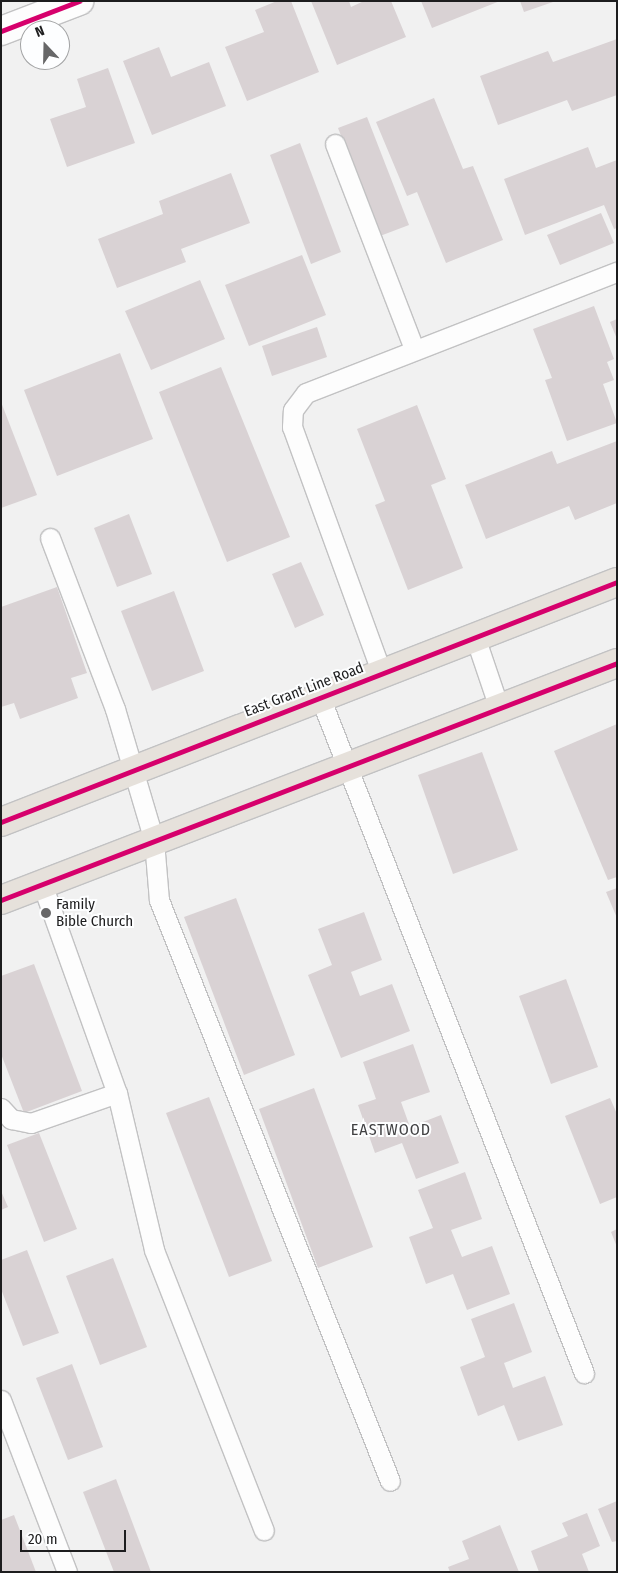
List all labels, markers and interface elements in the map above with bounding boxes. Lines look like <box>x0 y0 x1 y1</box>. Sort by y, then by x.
north arrow <box>20 20 70 70</box>
text: N <box>33 22 47 41</box>
street label: East Grant Line Road <box>242 659 366 721</box>
place label: Family Bible Church <box>56 895 133 930</box>
marker: Family Bible Church <box>40 907 52 919</box>
district label: EASTWOOD <box>350 1120 432 1140</box>
scale bar <box>22 1520 129 1552</box>
text: 20 m <box>28 1530 58 1548</box>

